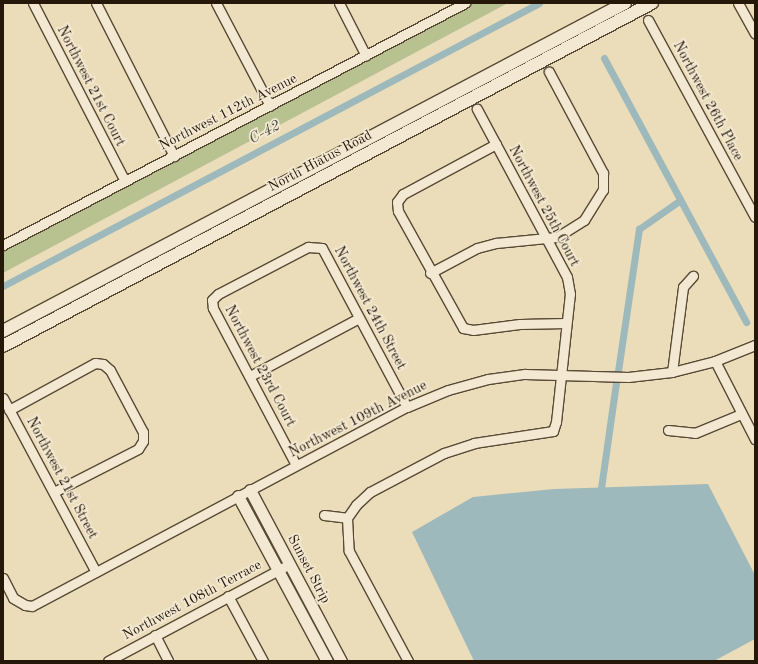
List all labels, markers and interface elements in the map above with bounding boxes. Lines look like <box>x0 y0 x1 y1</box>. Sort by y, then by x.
street label: Northwest 21st Court <box>53 23 129 149</box>
street label: Northwest 26th Place <box>669 38 747 164</box>
street label: Northwest 112th Avenue <box>156 70 300 154</box>
water label: C-42 <box>246 117 284 149</box>
street label: North Hiatus Road <box>265 127 375 195</box>
street label: Northwest 25th Court <box>505 143 583 269</box>
street label: Northwest 24th Street <box>330 243 410 373</box>
street label: Northwest 23rd Court <box>221 302 299 430</box>
street label: Northwest 109th Avenue <box>286 377 430 461</box>
street label: Northwest 21st Street <box>23 414 101 542</box>
street label: Sunset Strip <box>284 532 334 606</box>
street label: Northwest 108th Terrace <box>120 556 264 644</box>

